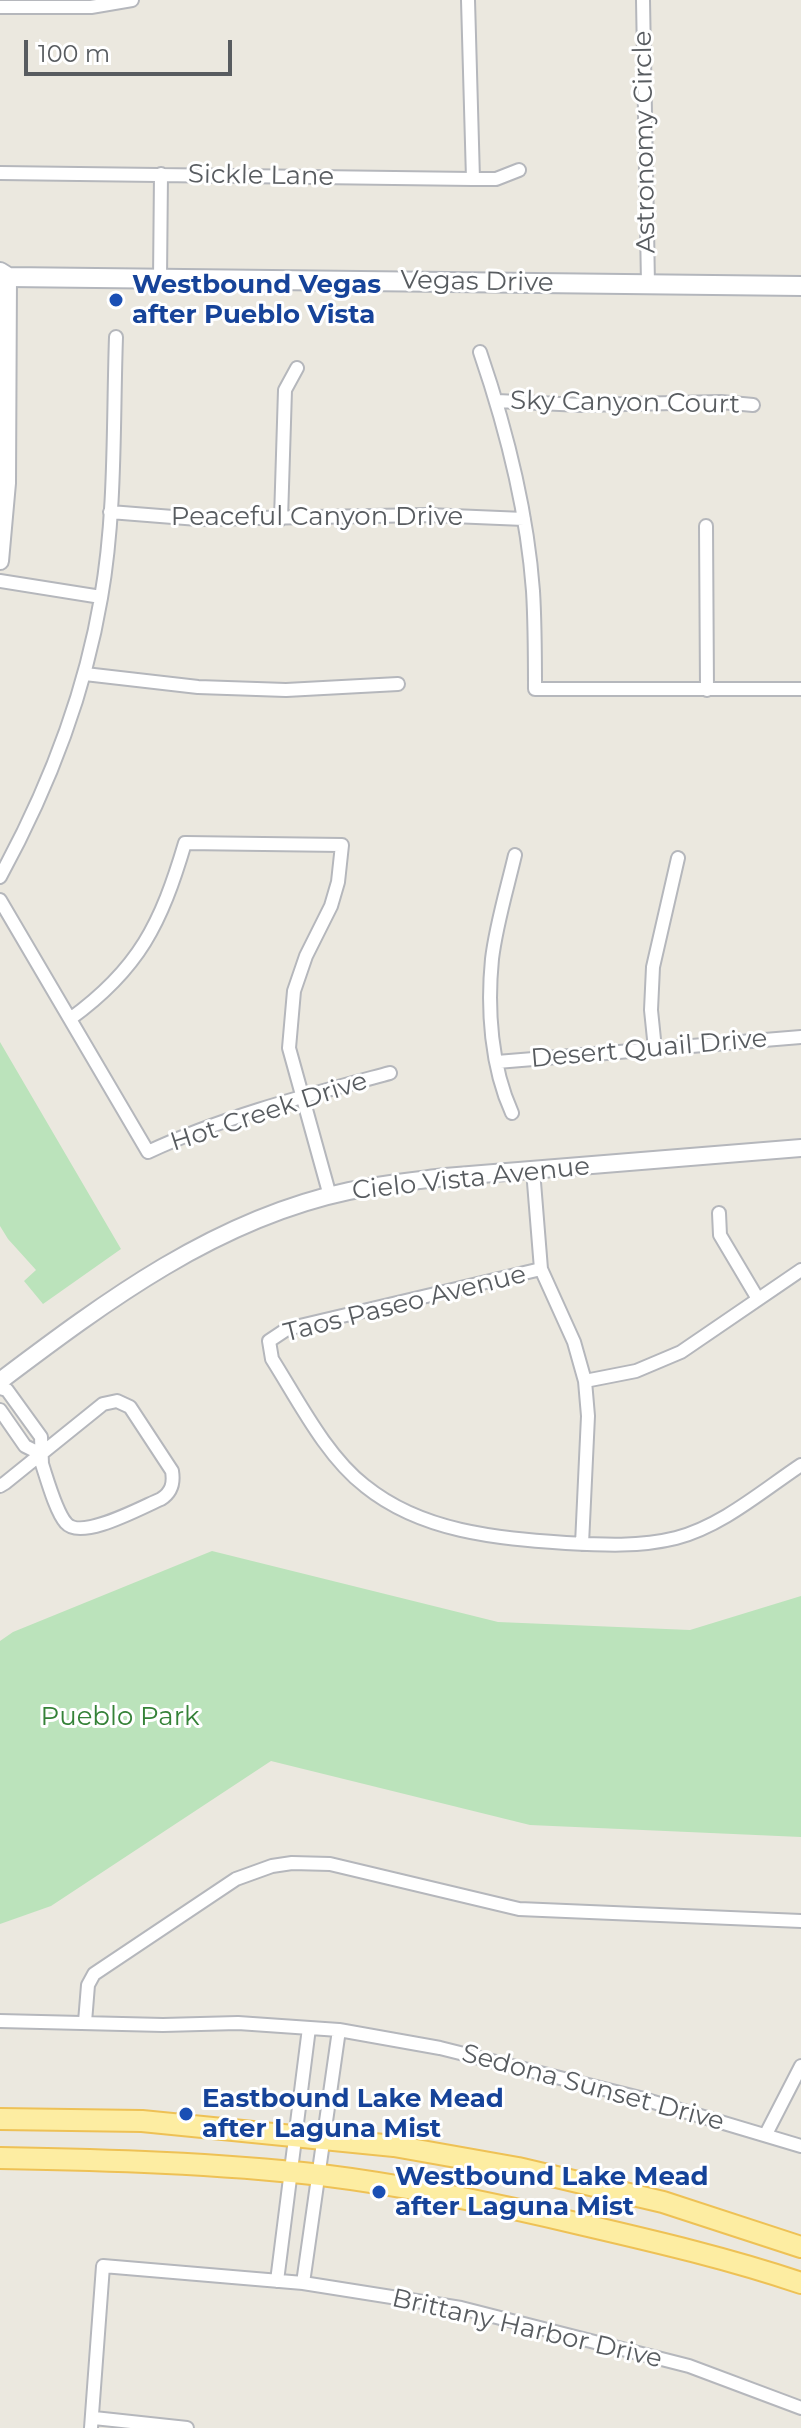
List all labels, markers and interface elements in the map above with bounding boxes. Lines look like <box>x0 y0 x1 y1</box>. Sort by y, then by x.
scale bar <box>28 24 236 74</box>
street label: Astronomy Circle <box>627 30 663 254</box>
text: 100 m <box>38 39 110 68</box>
street label: Sickle Lane <box>188 159 334 193</box>
street label: Vegas Drive <box>400 265 554 299</box>
place label: Westbound Vegas after Pueblo Vista <box>132 269 381 330</box>
marker: Westbound Vegas after Pueblo Vista <box>107 291 125 309</box>
street label: Sky Canyon Court <box>510 385 740 421</box>
street label: Peaceful Canyon Drive <box>171 501 463 533</box>
street label: Desert Quail Drive <box>529 1023 769 1075</box>
street label: Hot Creek Drive <box>167 1065 371 1159</box>
street label: Cielo Vista Avenue <box>351 1151 591 1207</box>
street label: Taos Paseo Avenue <box>281 1259 529 1349</box>
park label: Pueblo Park <box>41 1701 199 1733</box>
street label: Sedona Sunset Drive <box>458 2038 728 2138</box>
place label: Eastbound Lake Mead after Laguna Mist <box>202 2083 504 2144</box>
marker: Eastbound Lake Mead after Laguna Mist <box>177 2105 195 2123</box>
place label: Westbound Lake Mead after Laguna Mist <box>395 2161 709 2222</box>
marker: Westbound Lake Mead after Laguna Mist <box>370 2183 388 2201</box>
street label: Brittany Harbor Drive <box>389 2283 665 2375</box>

